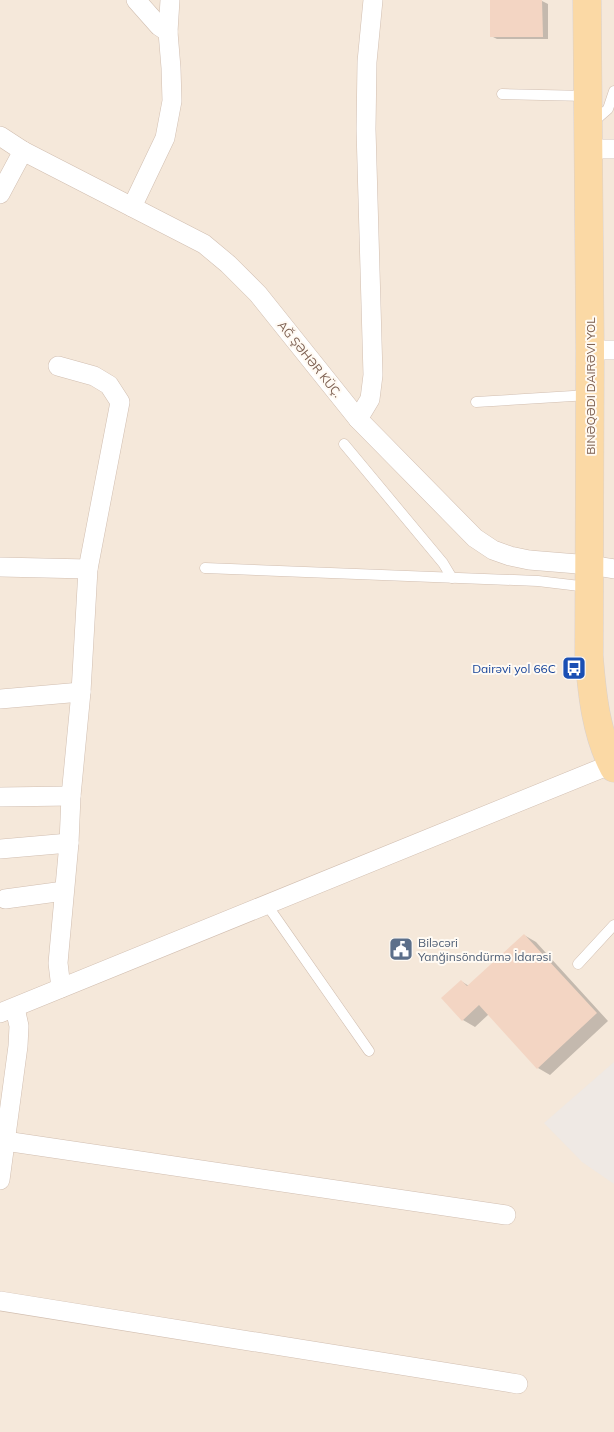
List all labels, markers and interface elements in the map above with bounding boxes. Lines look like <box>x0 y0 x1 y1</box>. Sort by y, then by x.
street label: BINƏQƏDI DAIRƏVI YOL <box>583 317 598 455</box>
street label: AĞ ŞƏHƏR KÜÇ. <box>275 318 345 400</box>
bus stop icon: Dairəvi yol 66C <box>561 655 587 681</box>
place label: Dairəvi yol 66C <box>472 661 556 676</box>
place label: Biləcəri Yanğinsöndürmə İdarəsi <box>417 935 552 964</box>
public building icon: Biləcəri Yanğinsöndürmə İdarəsi <box>388 936 414 962</box>

